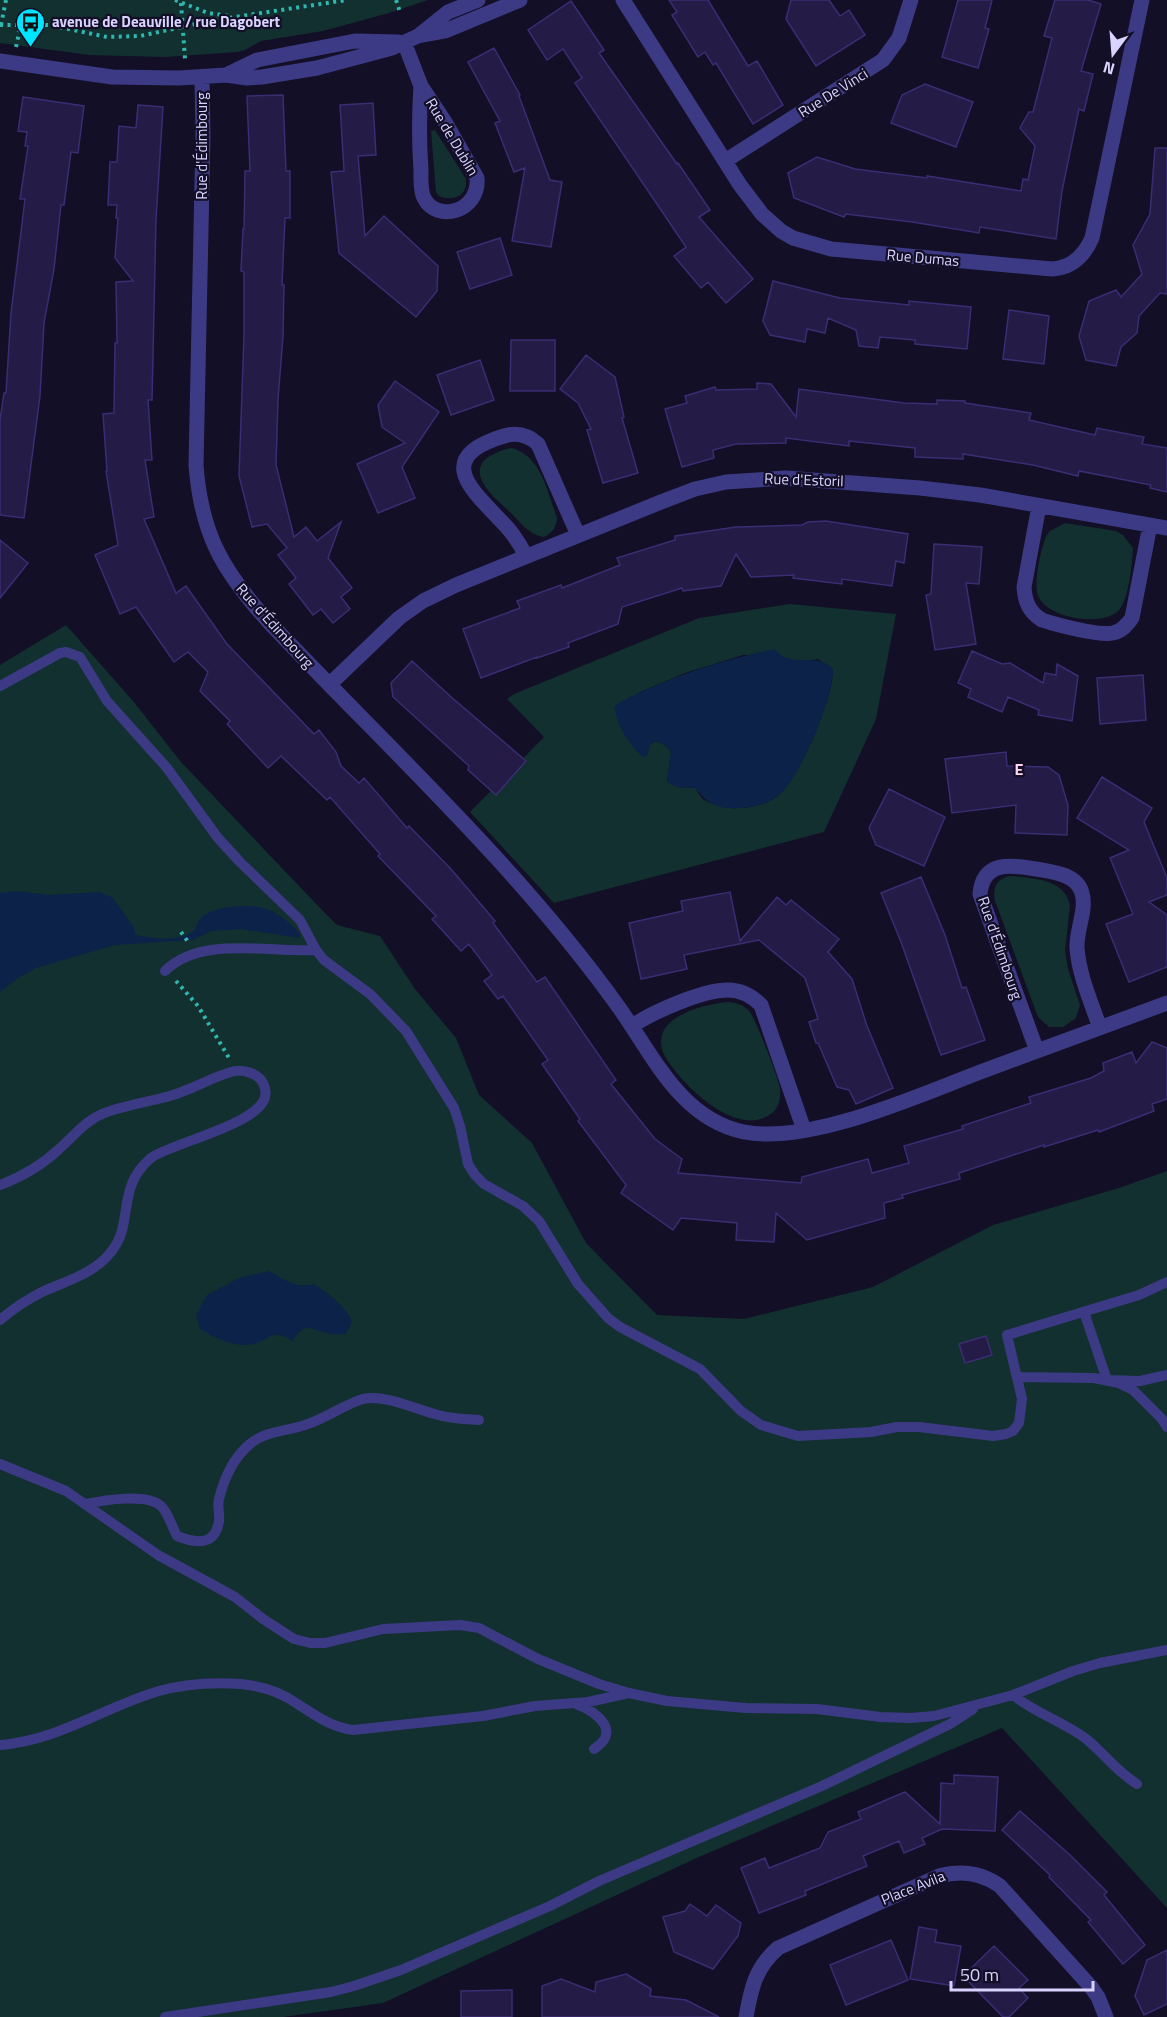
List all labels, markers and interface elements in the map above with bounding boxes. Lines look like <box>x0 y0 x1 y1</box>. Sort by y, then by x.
bus stop icon: avenue de Deauville / rue Dagobert <box>15 6 47 48</box>
place label: avenue de Deauville / rue Dagobert <box>52 10 281 33</box>
north arrow <box>1083 24 1143 84</box>
text: N <box>1100 55 1118 81</box>
street label: Rue De Vinci <box>793 62 872 123</box>
street label: Rue d'Édimbourg <box>190 92 213 200</box>
street label: Rue de Dublin <box>420 93 485 180</box>
street label: Rue Dumas <box>886 243 960 272</box>
street label: Rue d'Estoril <box>764 467 844 492</box>
street label: Rue d'Édimbourg <box>231 578 320 674</box>
district label: E <box>1015 757 1024 781</box>
street label: Rue d'Édimbourg <box>972 893 1029 1003</box>
street label: Place Avila <box>877 1864 949 1911</box>
scale bar <box>951 1954 1094 1992</box>
text: 50 m <box>960 1961 999 1988</box>

